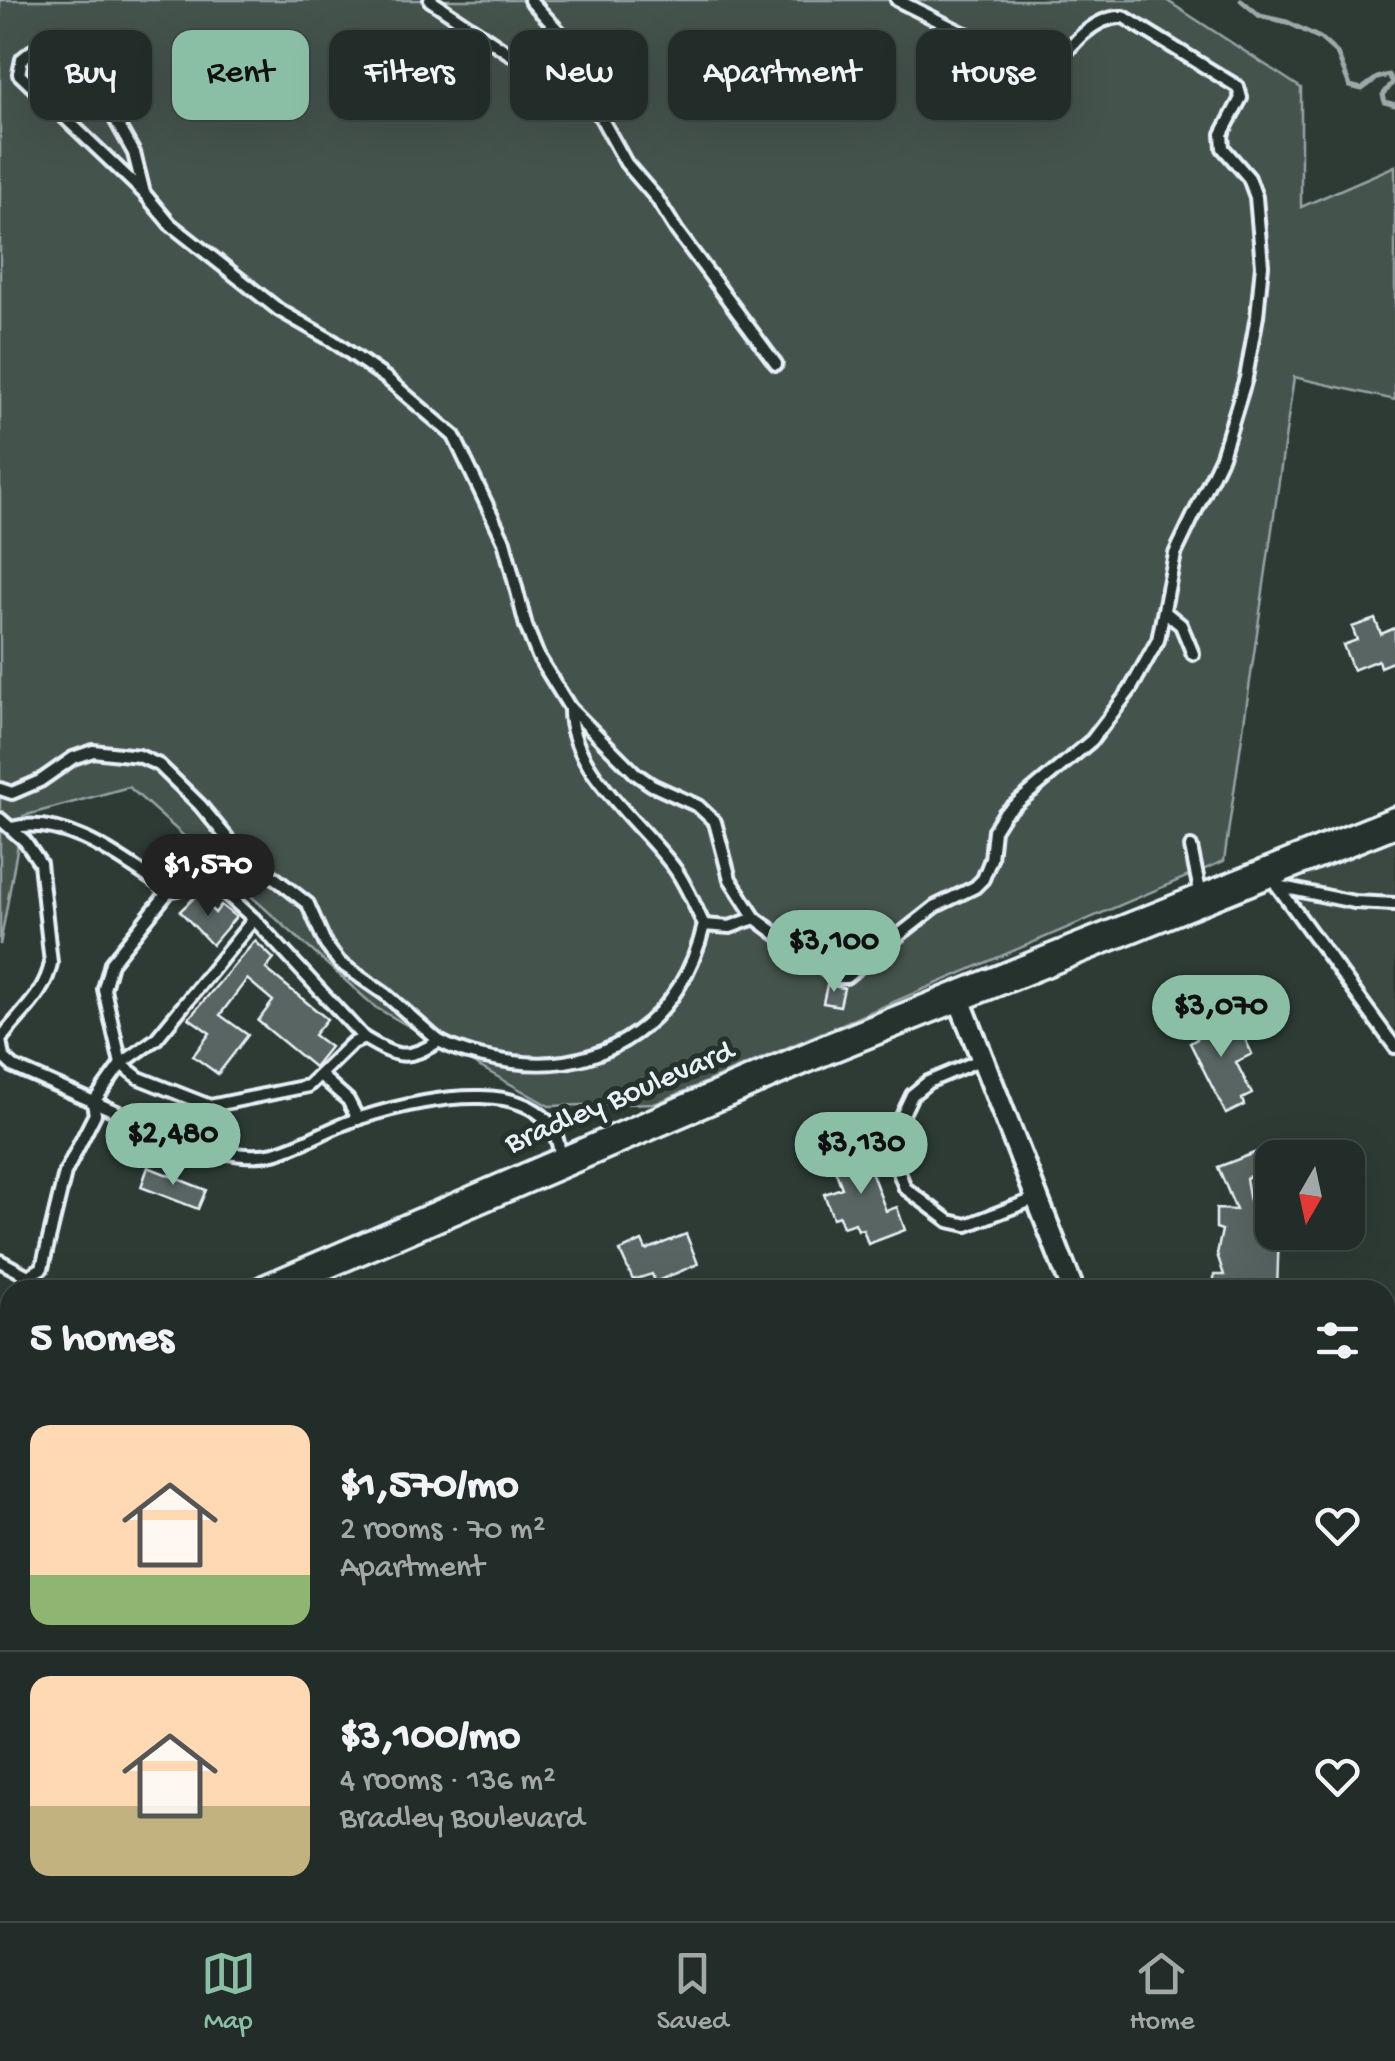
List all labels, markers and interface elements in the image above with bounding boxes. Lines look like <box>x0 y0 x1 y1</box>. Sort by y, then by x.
chip: Buy <box>30 30 152 120</box>
chip: Rent <box>172 30 309 120</box>
chip: Filters <box>329 30 490 120</box>
chip: New <box>510 30 648 120</box>
chip: Apartment <box>668 30 896 120</box>
chip: House <box>916 30 1071 120</box>
pin: $1,570 <box>127 834 289 919</box>
text: $1,570 <box>164 847 252 885</box>
pin: $3,100 <box>753 910 915 995</box>
text: $3,100 <box>789 923 879 961</box>
pin: $3,070 <box>1140 975 1302 1060</box>
text: $3,070 <box>1174 988 1268 1026</box>
street label: Bradley Boulevard <box>499 1033 742 1165</box>
pin: $2,480 <box>92 1103 254 1188</box>
pin: $3,130 <box>780 1112 942 1197</box>
text: $2,480 <box>128 1116 218 1154</box>
text: $3,130 <box>817 1125 905 1163</box>
north arrow <box>1255 1140 1365 1250</box>
map controls <box>1255 1140 1365 1250</box>
icon: filters <box>1310 1313 1365 1368</box>
text: 5 homes <box>30 1316 173 1365</box>
text: $1,570/mo <box>340 1463 519 1512</box>
icon: home <box>110 1465 230 1585</box>
icon: heart <box>1310 1498 1365 1553</box>
text: 2 rooms · 70 m² <box>340 1512 545 1550</box>
text: Apartment <box>340 1550 484 1588</box>
text: $3,100/mo <box>340 1714 520 1763</box>
icon: home <box>110 1716 230 1836</box>
icon: heart <box>1310 1749 1365 1804</box>
text: 4 rooms · 136 m² <box>340 1763 556 1801</box>
text: Bradley Boulevard <box>340 1801 585 1839</box>
tab: Map <box>201 1946 256 2039</box>
tab: Saved <box>657 1946 728 2039</box>
tab: Home <box>1130 1946 1194 2039</box>

